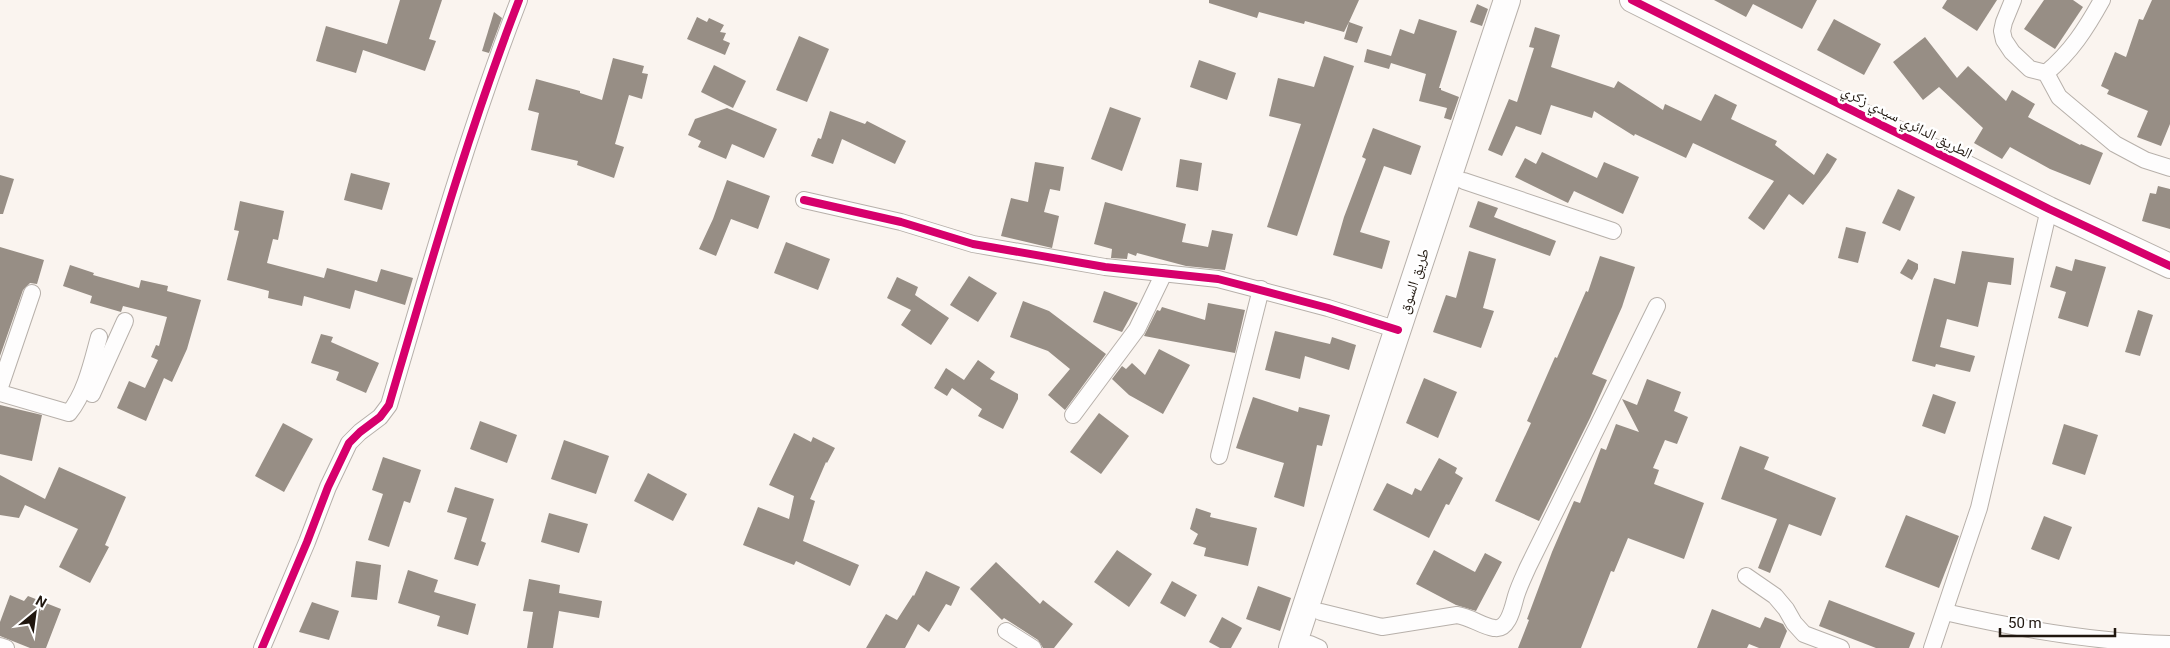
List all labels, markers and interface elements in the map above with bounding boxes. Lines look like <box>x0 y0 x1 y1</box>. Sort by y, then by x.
street label: الطريق الدائري سيدي زكري <box>1837 81 1975 165</box>
street label: طريق السوق <box>1395 246 1434 316</box>
north arrow <box>10 588 60 638</box>
text: N <box>33 592 50 611</box>
scale bar <box>2000 606 2115 638</box>
text: 50 m <box>2008 614 2042 632</box>

